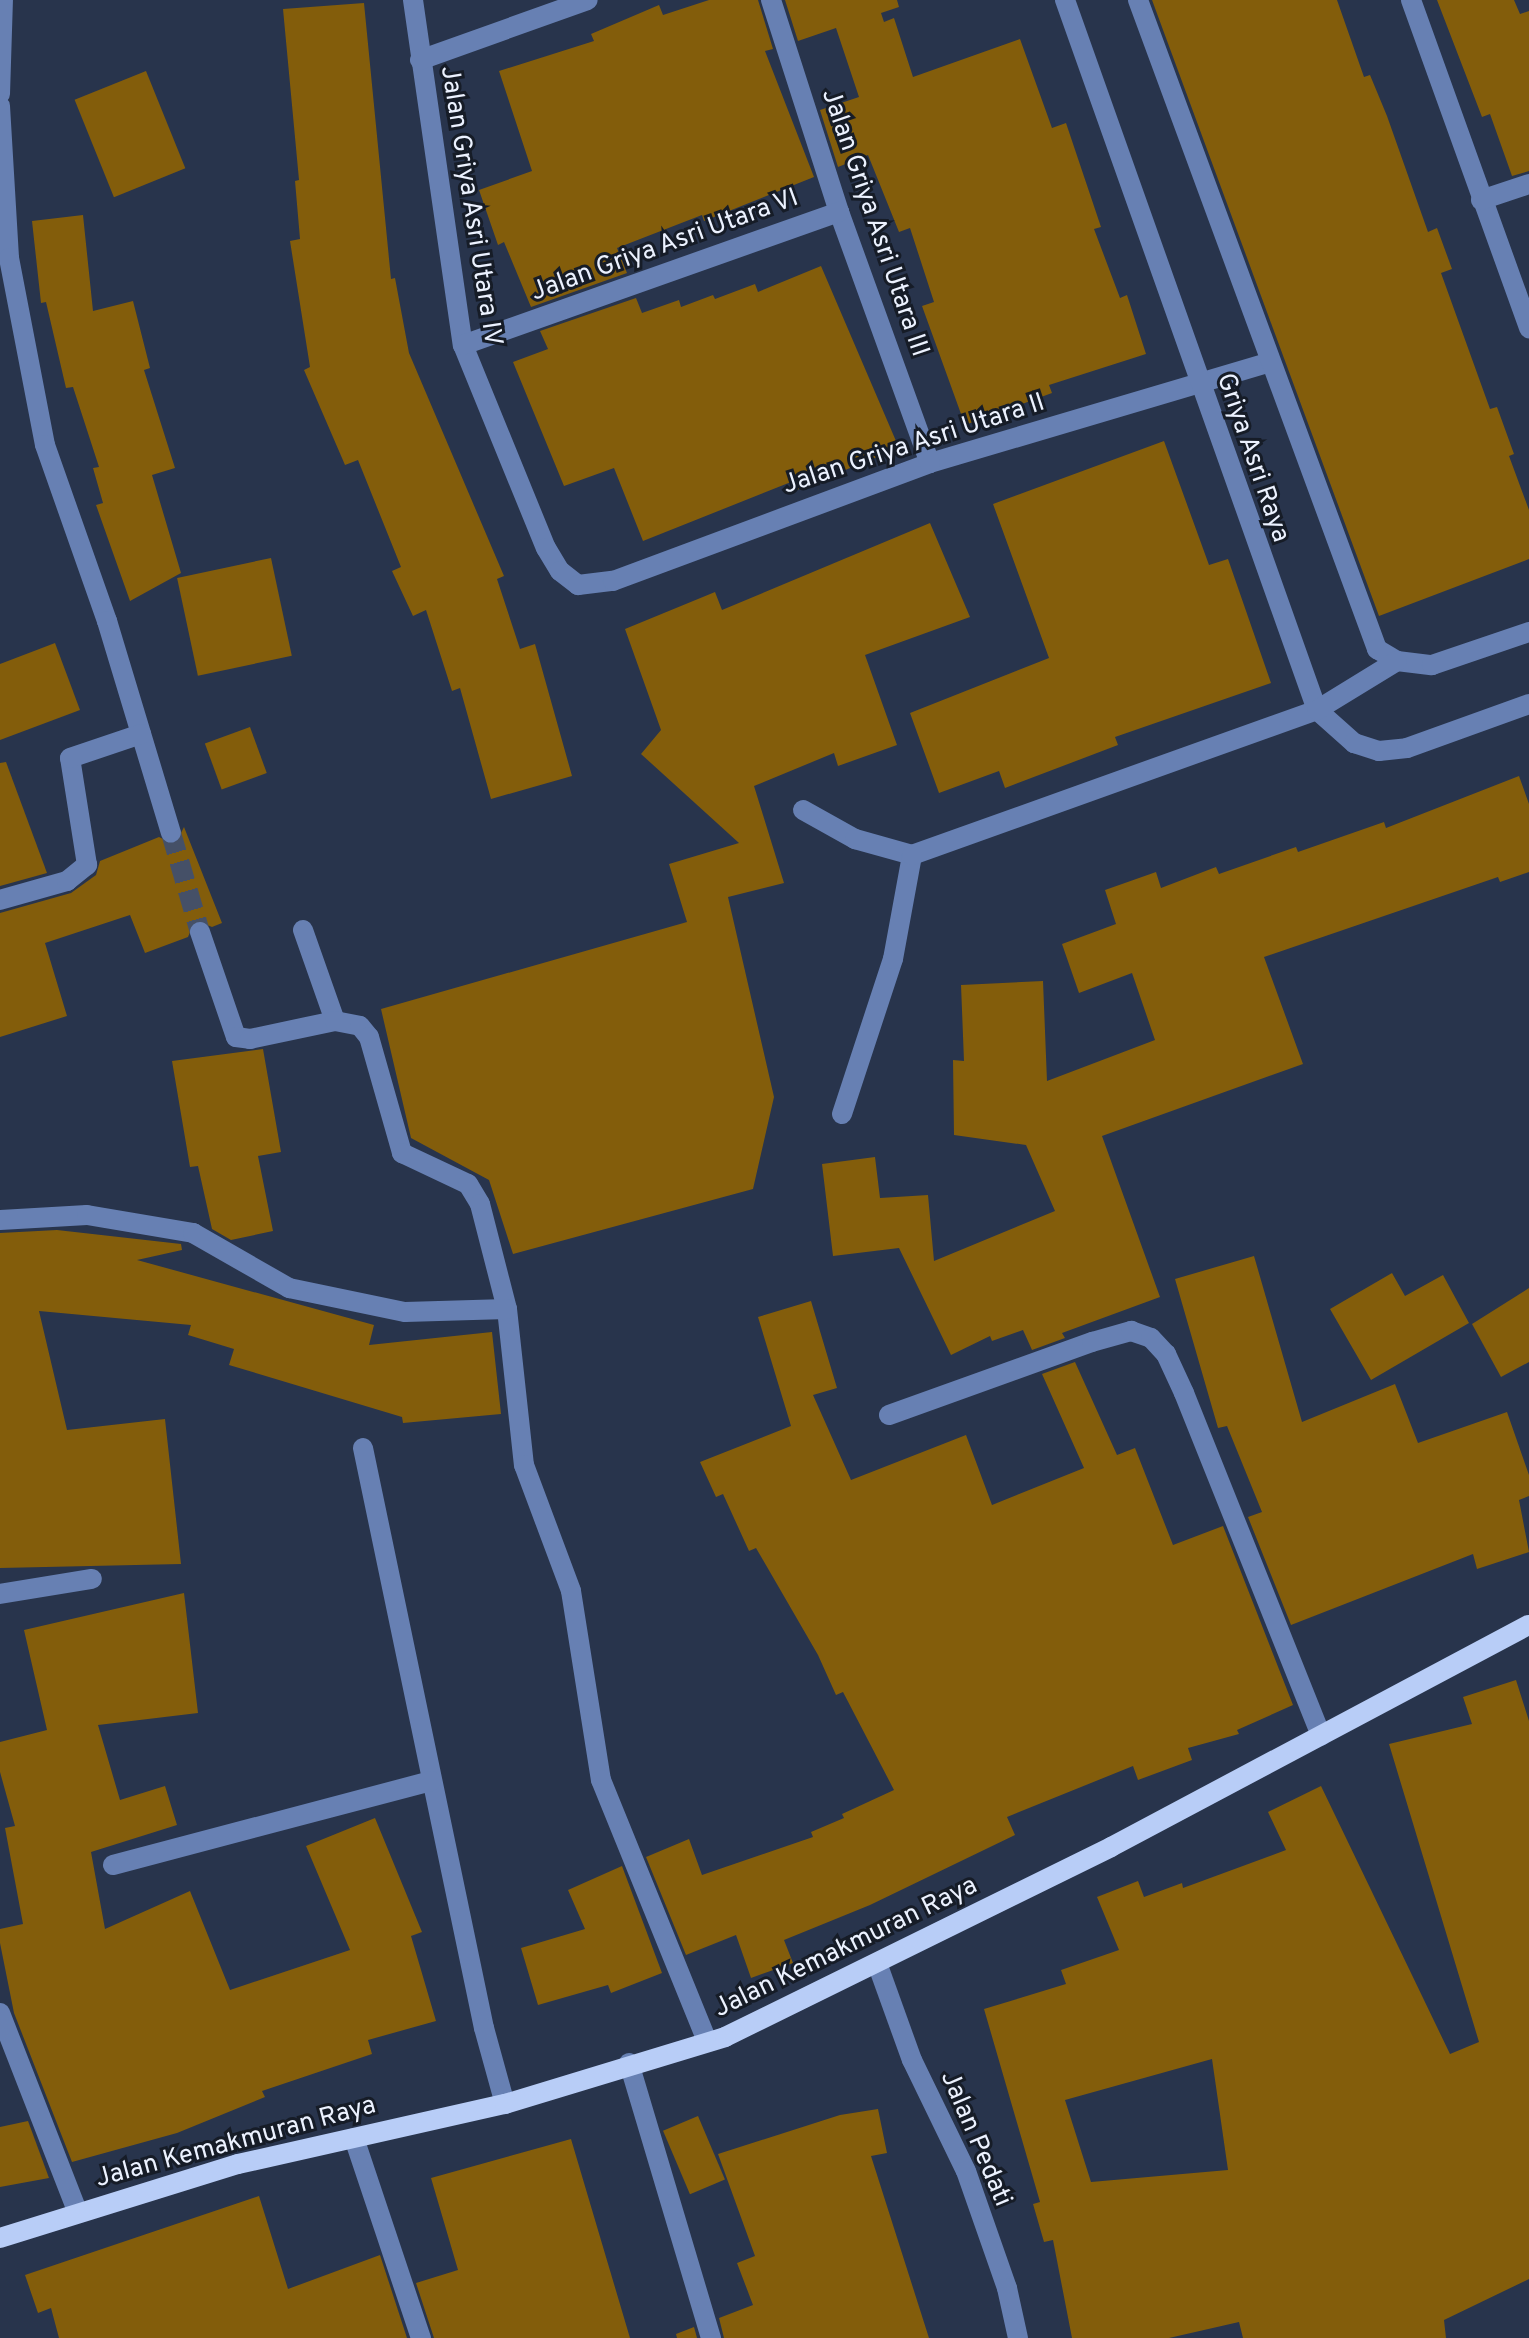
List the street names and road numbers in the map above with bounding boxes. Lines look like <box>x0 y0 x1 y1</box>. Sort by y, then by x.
street label: Jalan Griya Asri Utara IV <box>432 63 508 349</box>
street label: Jalan Griya Asri Utara III <box>813 85 935 361</box>
street label: Jalan Griya Asri Utara VI <box>526 183 804 309</box>
street label: Griya Asri Raya <box>1208 369 1296 547</box>
street label: Jalan Griya Asri Utara II <box>778 388 1050 502</box>
street label: Jalan Kemakmuran Raya <box>709 1871 983 2025</box>
street label: Jalan Pedati <box>932 2067 1018 2211</box>
street label: Jalan Kemakmuran Raya <box>92 2091 380 2195</box>

